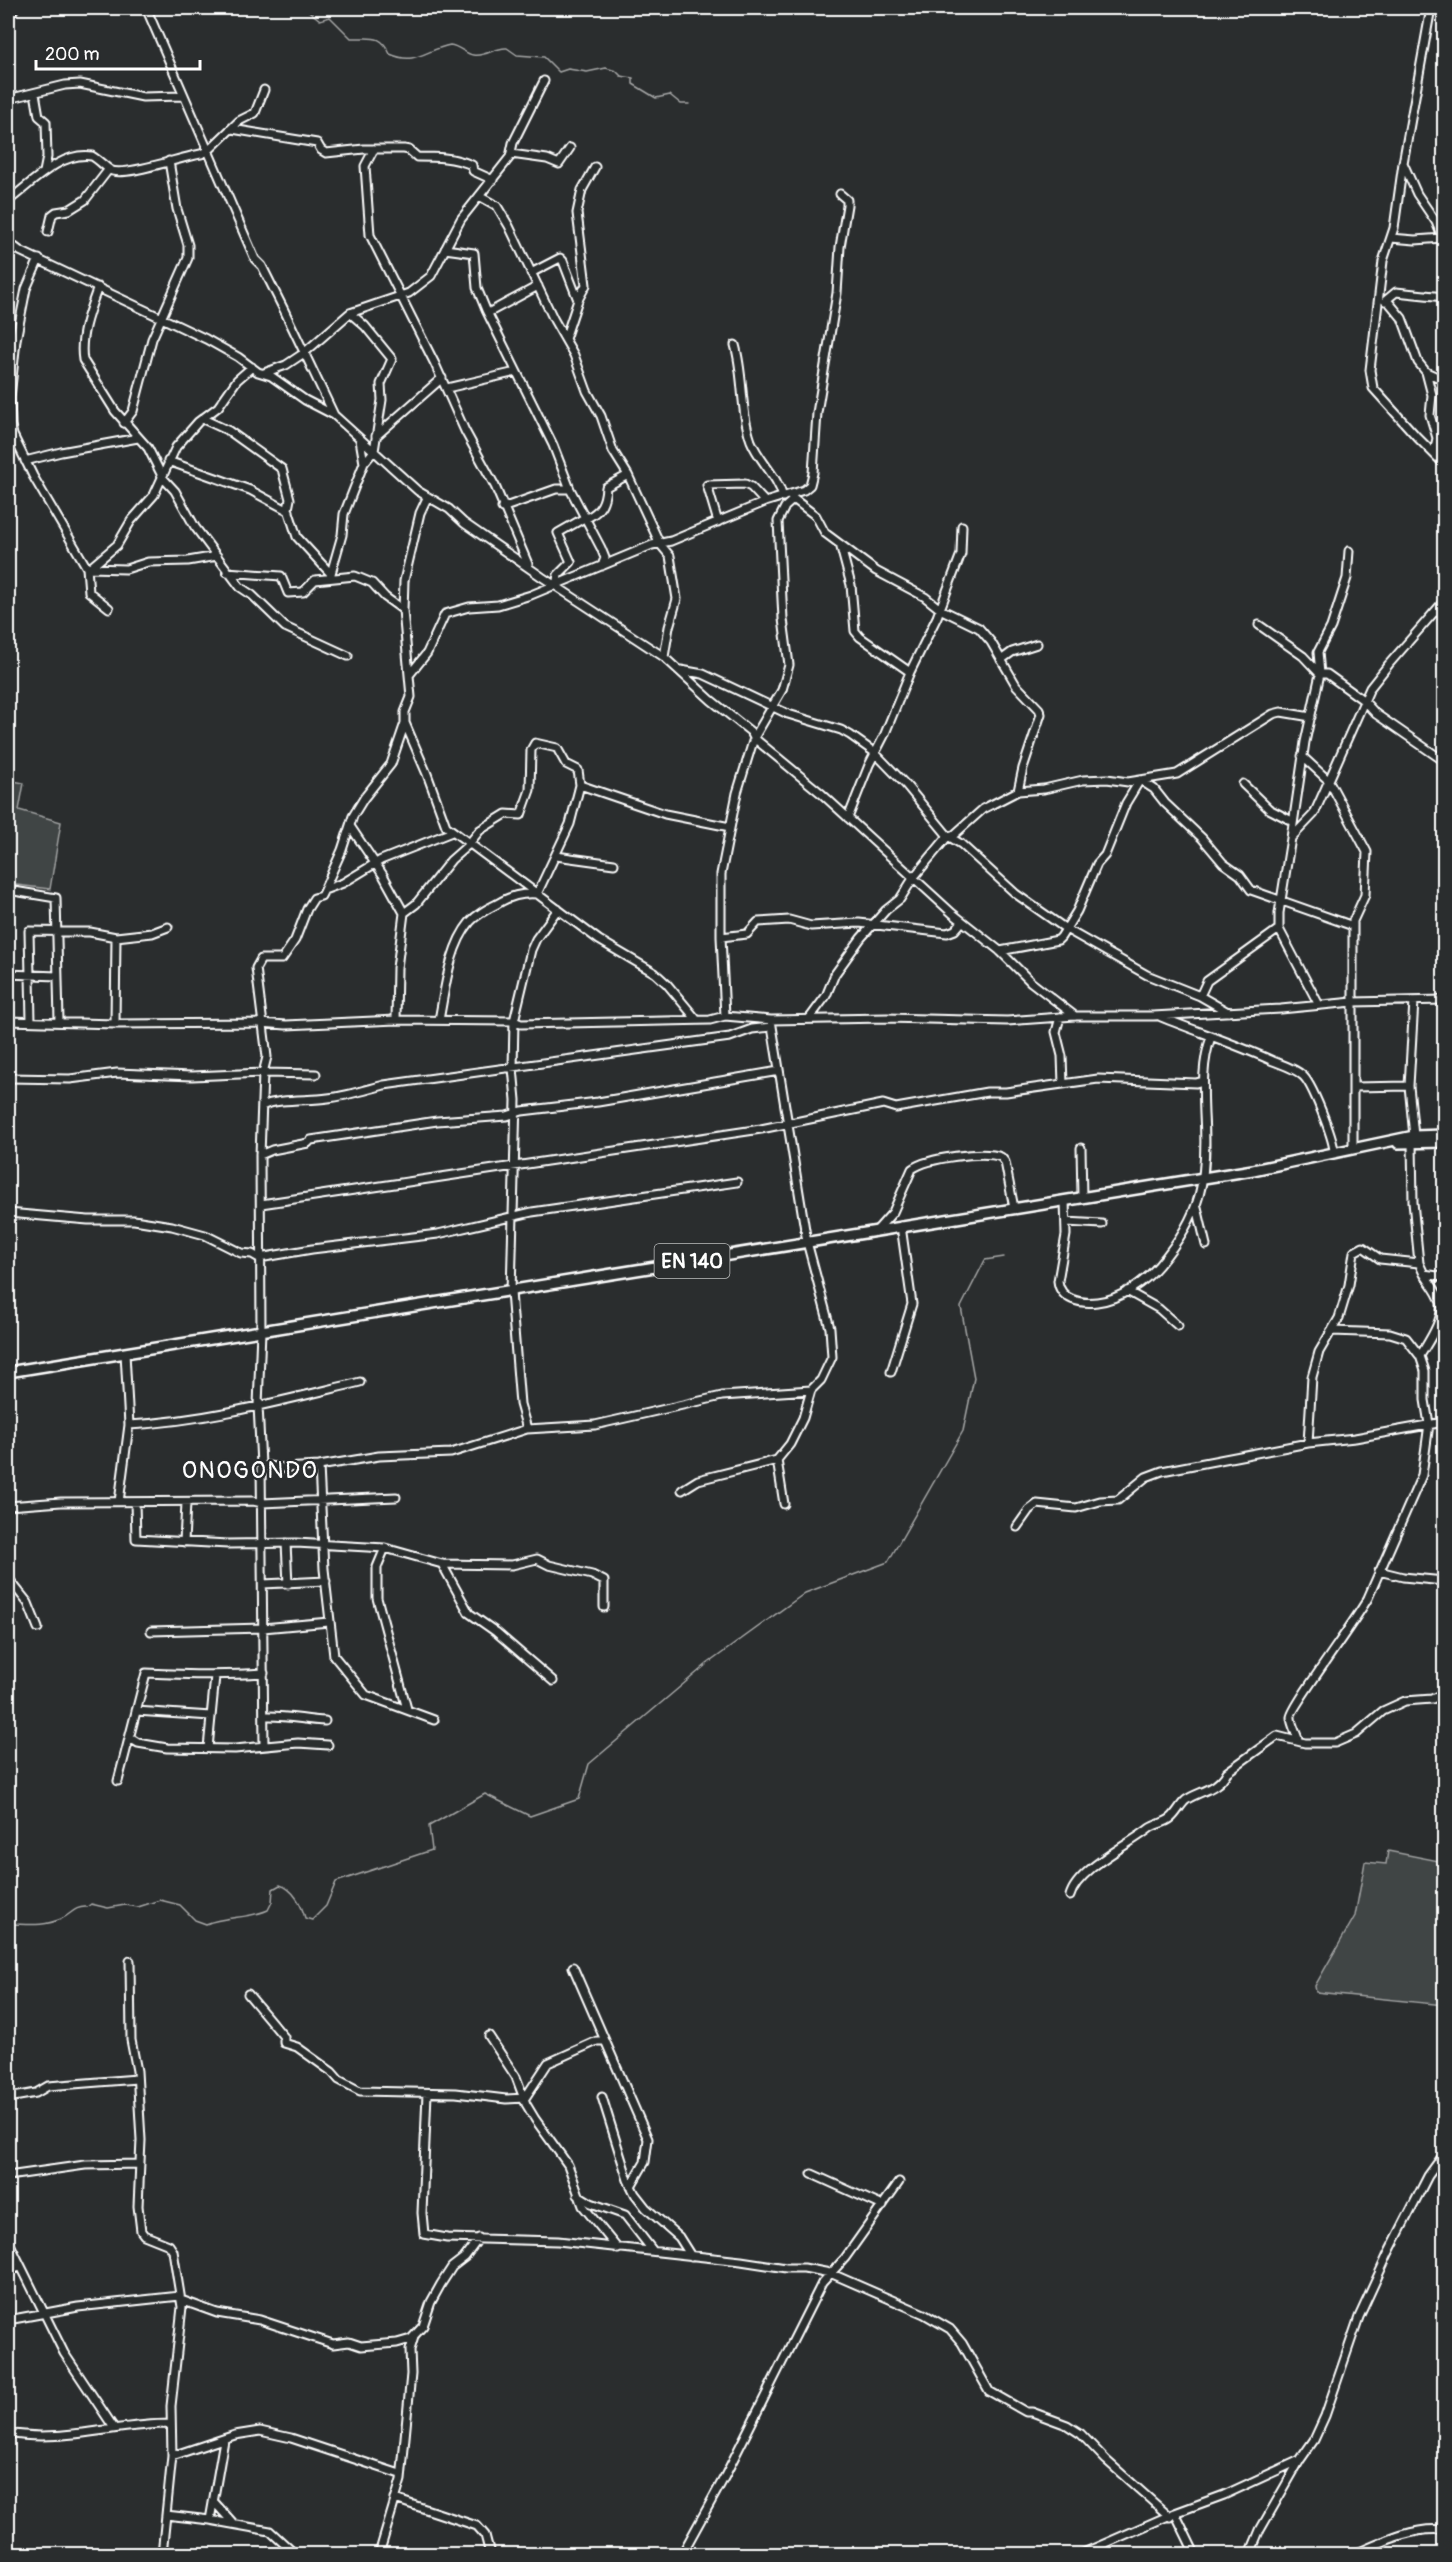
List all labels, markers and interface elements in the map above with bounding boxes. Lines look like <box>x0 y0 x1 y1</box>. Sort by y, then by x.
scale bar <box>36 33 200 71</box>
text: 200 m <box>45 43 100 66</box>
road number: EN 140 <box>654 1244 730 1278</box>
district label: ONOGONDO <box>182 1456 318 1485</box>

